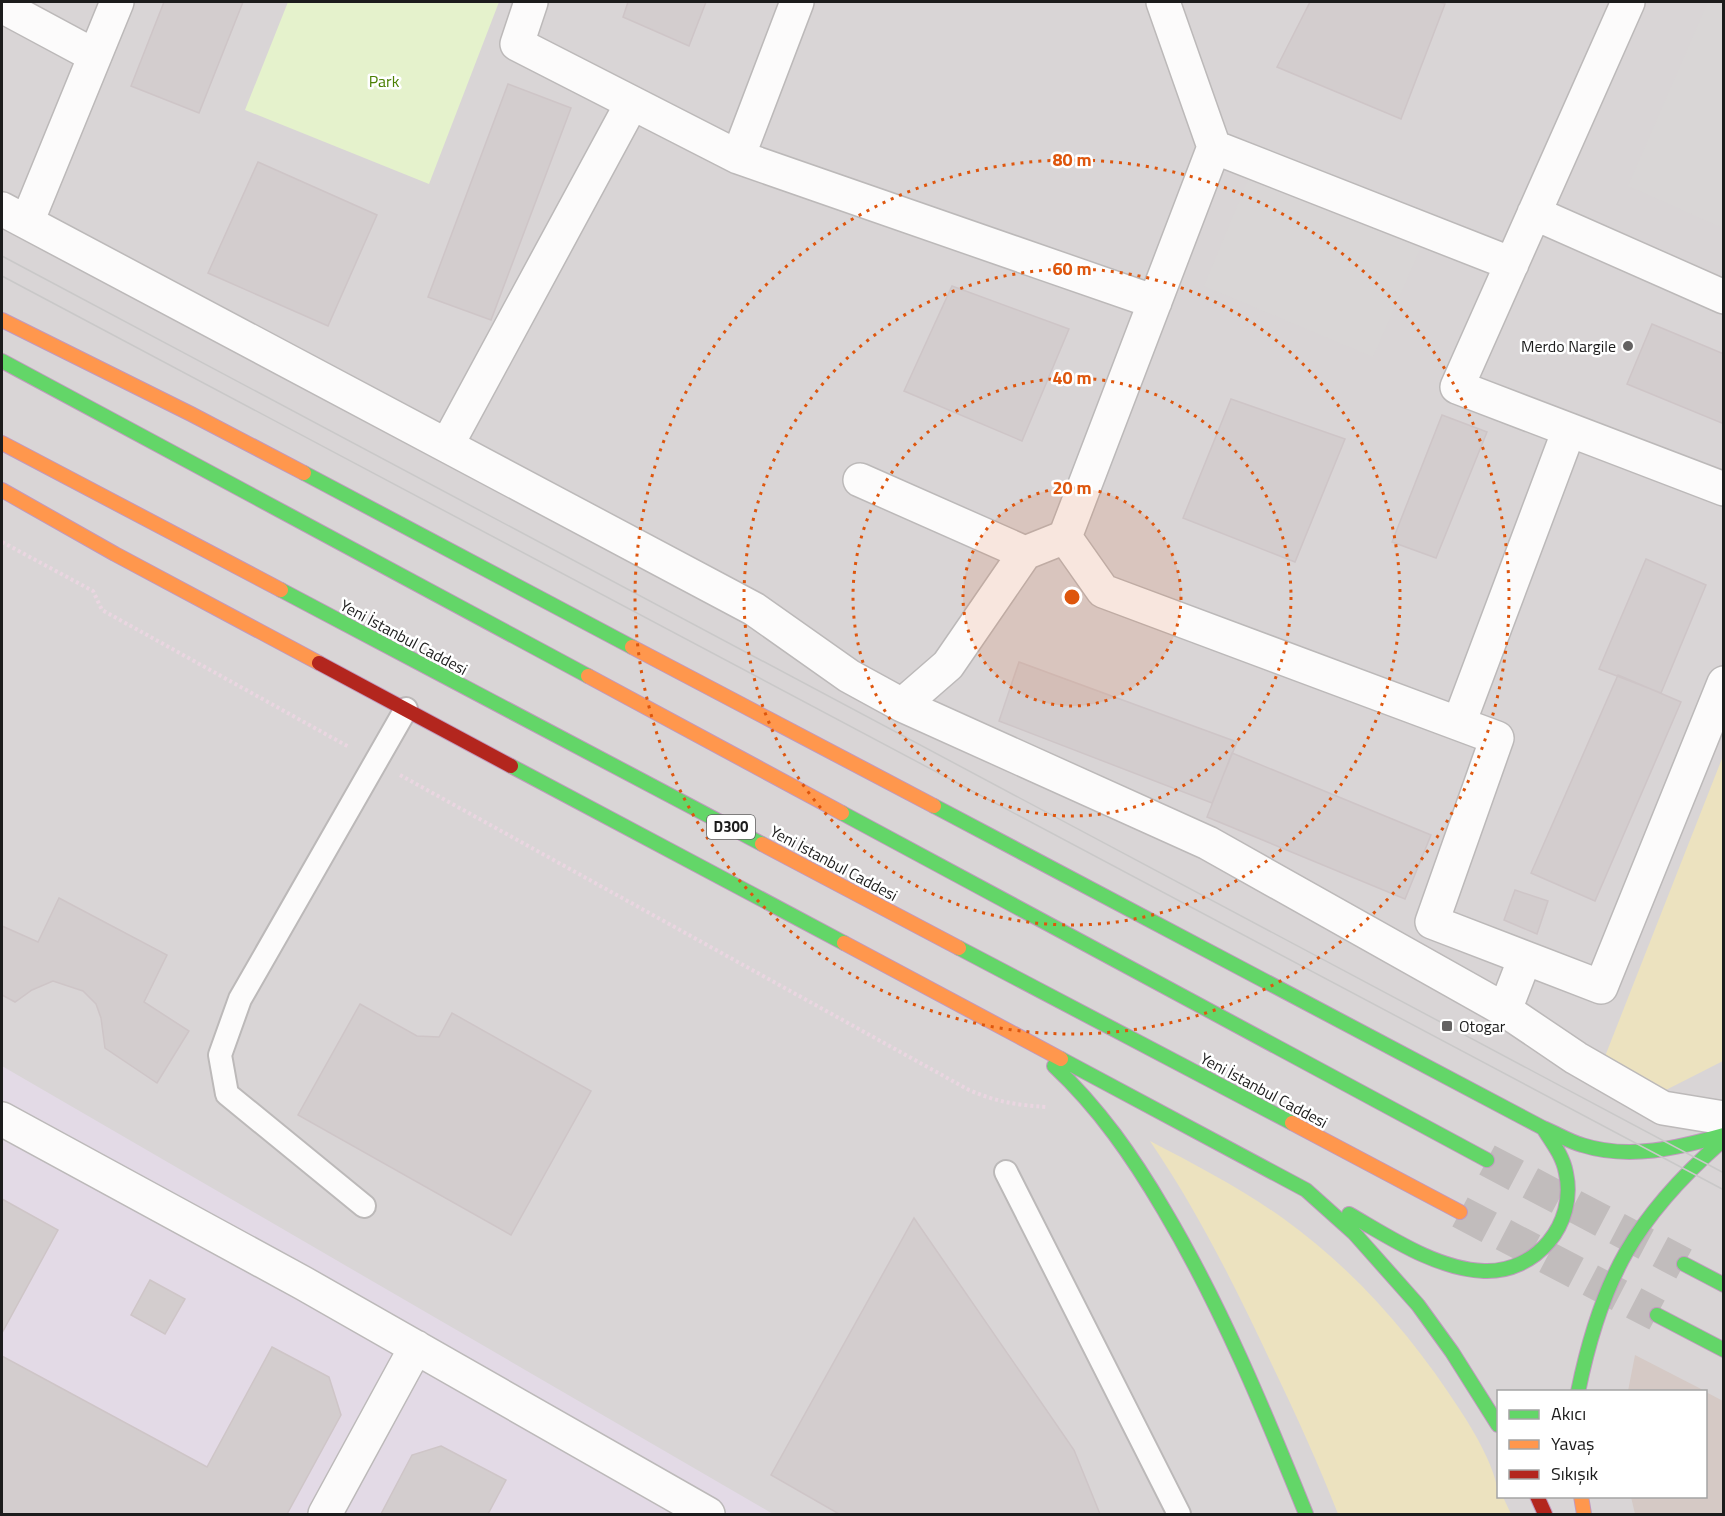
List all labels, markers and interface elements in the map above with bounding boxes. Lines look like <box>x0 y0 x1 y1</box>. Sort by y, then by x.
park label: Park <box>369 69 400 93</box>
text: 80 m <box>1052 146 1092 173</box>
text: 60 m <box>1052 255 1092 282</box>
place label: Merdo Nargile <box>1521 334 1616 358</box>
marker: Merdo Nargile <box>1621 339 1635 353</box>
text: 40 m <box>1052 364 1092 391</box>
text: 20 m <box>1052 474 1092 501</box>
centre of rings <box>1062 587 1082 607</box>
street label: Yeni İstanbul Caddesi <box>336 593 472 681</box>
road number: D300 <box>707 815 755 839</box>
street label: Yeni İstanbul Caddesi <box>766 819 902 907</box>
place label: Otogar <box>1459 1014 1506 1038</box>
marker: Otogar <box>1440 1019 1454 1033</box>
street label: Yeni İstanbul Caddesi <box>1196 1046 1332 1134</box>
legend <box>1497 1390 1707 1498</box>
text: Akıcı <box>1551 1400 1586 1427</box>
text: Yavaş <box>1551 1430 1594 1457</box>
text: Sıkışık <box>1551 1460 1599 1487</box>

